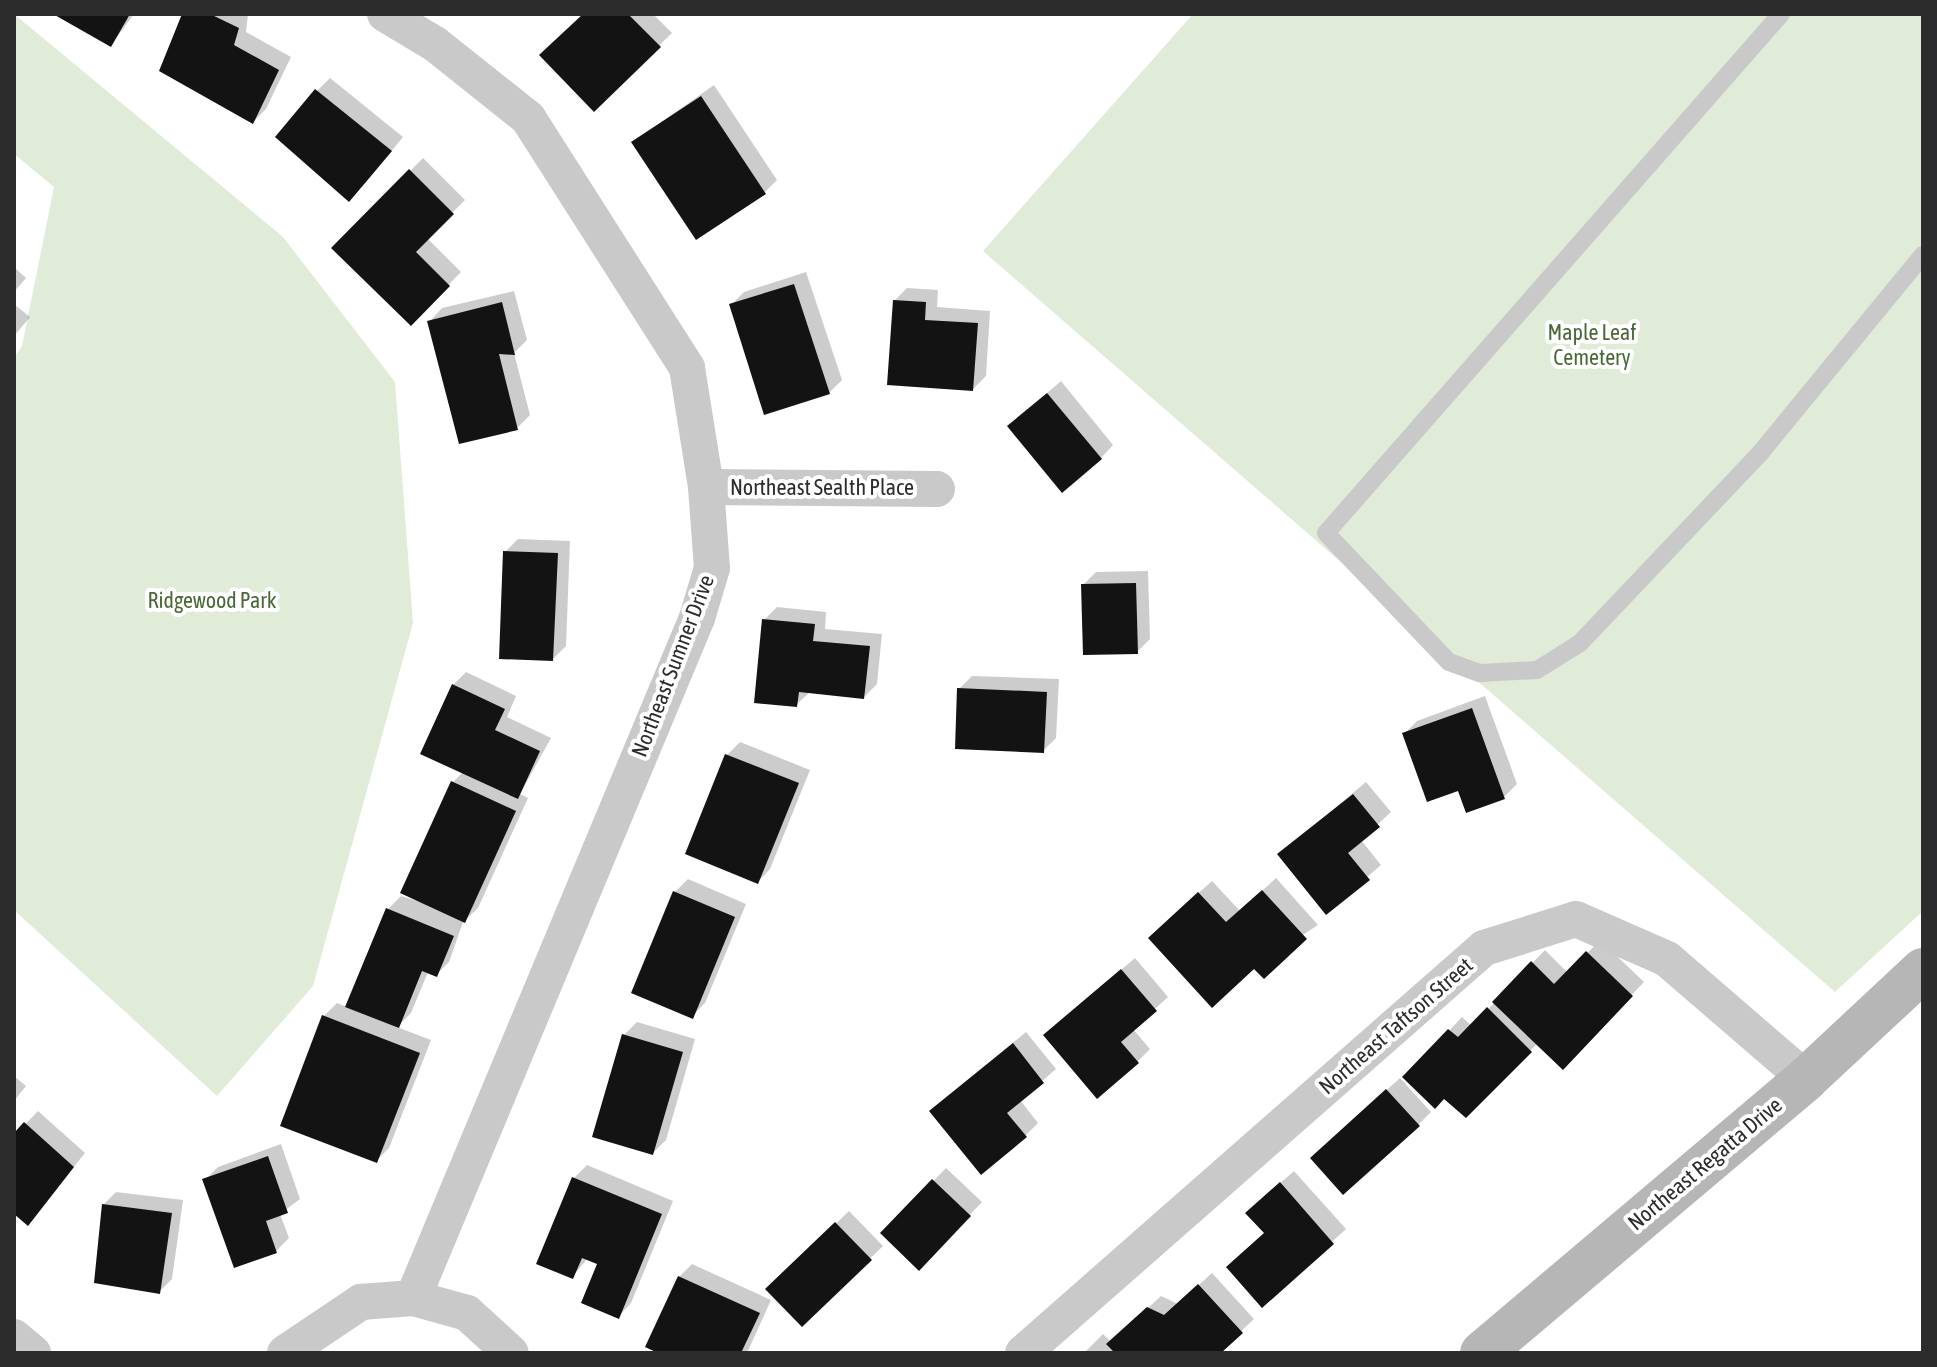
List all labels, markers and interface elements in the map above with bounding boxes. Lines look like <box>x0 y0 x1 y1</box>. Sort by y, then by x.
park label: Maple Leaf Cemetery <box>1548 319 1636 370</box>
street label: Northeast Sealth Place <box>730 475 914 501</box>
street label: Northeast Sumner Drive <box>626 571 720 761</box>
park label: Ridgewood Park <box>147 588 277 614</box>
street label: Northeast Taftson Street <box>1314 952 1478 1100</box>
street label: Northeast Regatta Drive <box>1623 1092 1787 1236</box>

